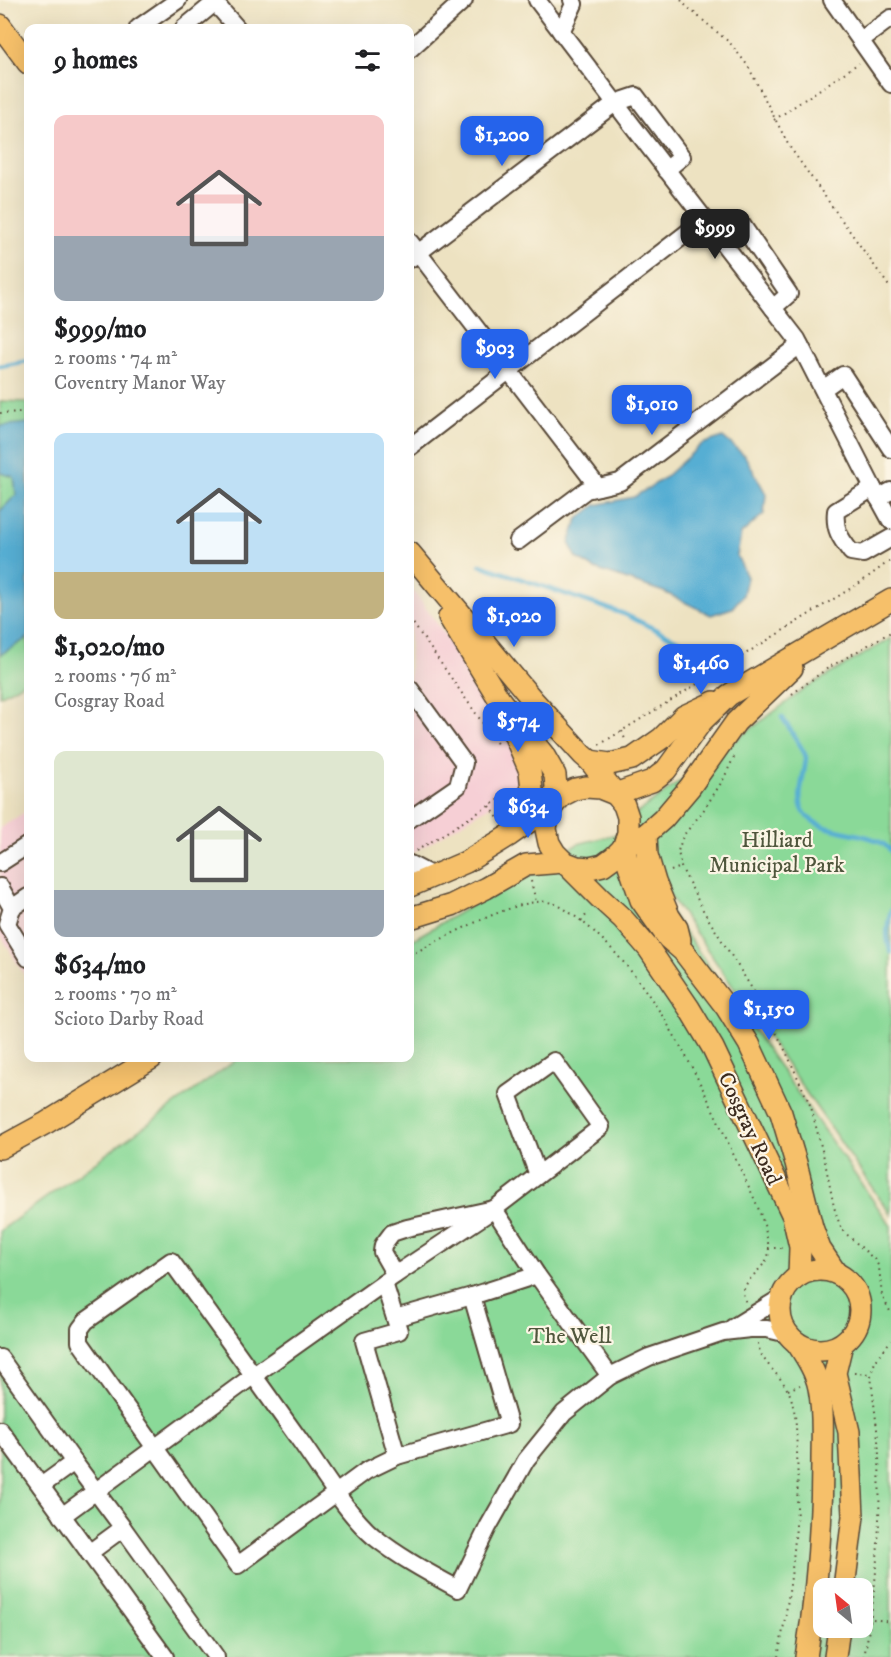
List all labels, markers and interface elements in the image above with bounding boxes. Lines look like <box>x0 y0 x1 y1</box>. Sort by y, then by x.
text: 9 homes <box>54 44 138 77</box>
icon: filters <box>351 44 384 77</box>
pin: $1,200 <box>453 116 551 167</box>
text: $1,200 <box>475 123 530 148</box>
icon: home <box>165 154 273 262</box>
pin: $999 <box>679 209 751 260</box>
text: $999 <box>695 216 735 241</box>
text: $999/mo <box>54 313 146 346</box>
pin: $903 <box>459 329 531 380</box>
text: $903 <box>475 336 515 361</box>
text: 2 rooms · 74 m² <box>54 346 177 371</box>
text: Coventry Manor Way <box>54 371 226 396</box>
pin: $1,010 <box>603 385 701 436</box>
text: $1,010 <box>626 392 678 417</box>
icon: home <box>165 472 273 580</box>
pin: $1,020 <box>465 597 563 648</box>
text: $1,020 <box>487 604 542 629</box>
text: $1,020/mo <box>54 631 165 664</box>
pin: $1,460 <box>652 644 750 695</box>
text: $1,460 <box>673 651 729 676</box>
text: 2 rooms · 76 m² <box>54 664 176 689</box>
text: Cosgray Road <box>54 689 164 714</box>
pin: $574 <box>482 702 554 753</box>
text: $574 <box>497 709 539 734</box>
pin: $634 <box>492 788 564 839</box>
icon: home <box>165 790 273 898</box>
text: $634 <box>508 795 548 820</box>
park label: Hilliard Municipal Park <box>709 827 845 879</box>
text: $634/mo <box>54 949 146 982</box>
text: 2 rooms · 70 m² <box>54 982 177 1007</box>
pin: $1,150 <box>720 990 818 1041</box>
text: $1,150 <box>743 997 795 1022</box>
text: Scioto Darby Road <box>54 1007 204 1032</box>
street label: Cosgray Road <box>712 1068 788 1189</box>
park label: The Well <box>528 1323 612 1350</box>
north arrow <box>813 1578 873 1638</box>
map controls <box>813 1578 873 1638</box>

